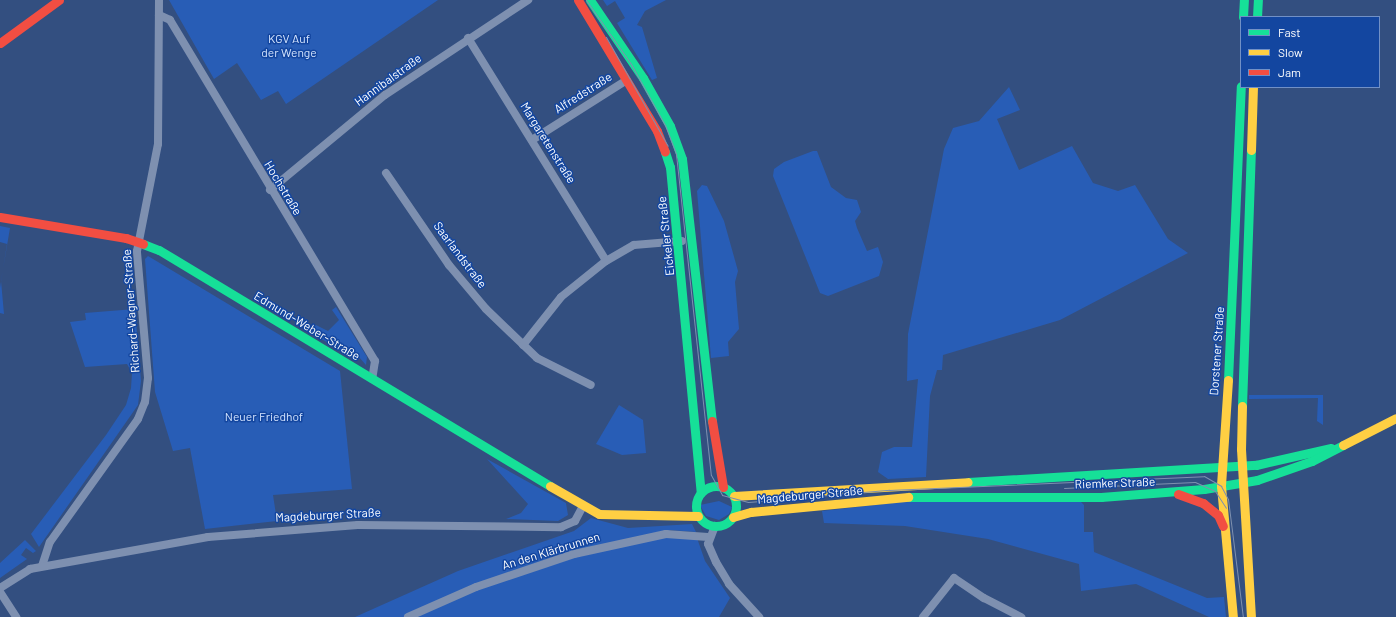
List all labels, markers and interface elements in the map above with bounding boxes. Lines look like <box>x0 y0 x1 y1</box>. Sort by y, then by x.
legend <box>1240 16 1380 88</box>
text: Fast <box>1278 25 1301 39</box>
park label: KGV Auf der Wenge <box>261 32 317 60</box>
text: Slow <box>1278 45 1303 59</box>
street label: Hannibalstraße <box>352 51 424 109</box>
text: Jam <box>1278 65 1301 79</box>
street label: Alfredstraße <box>552 70 614 116</box>
street label: Margaretenstraße <box>517 100 579 186</box>
street label: Hochstraße <box>261 158 305 218</box>
street label: Eickeler Straße <box>655 196 677 276</box>
street label: Saarlandstraße <box>430 219 490 291</box>
street label: Richard-Wagner-Straße <box>119 249 143 373</box>
street label: Edmund-Weber-Straße <box>251 289 363 363</box>
street label: Dorstener Straße <box>1207 306 1227 396</box>
park label: Neuer Friedhof <box>225 410 303 424</box>
street label: Riemker Straße <box>1074 474 1156 492</box>
street label: Magdeburger Straße <box>757 483 863 507</box>
street label: Magdeburger Straße <box>275 505 381 525</box>
street label: An den Klärbrunnen <box>500 529 602 573</box>

